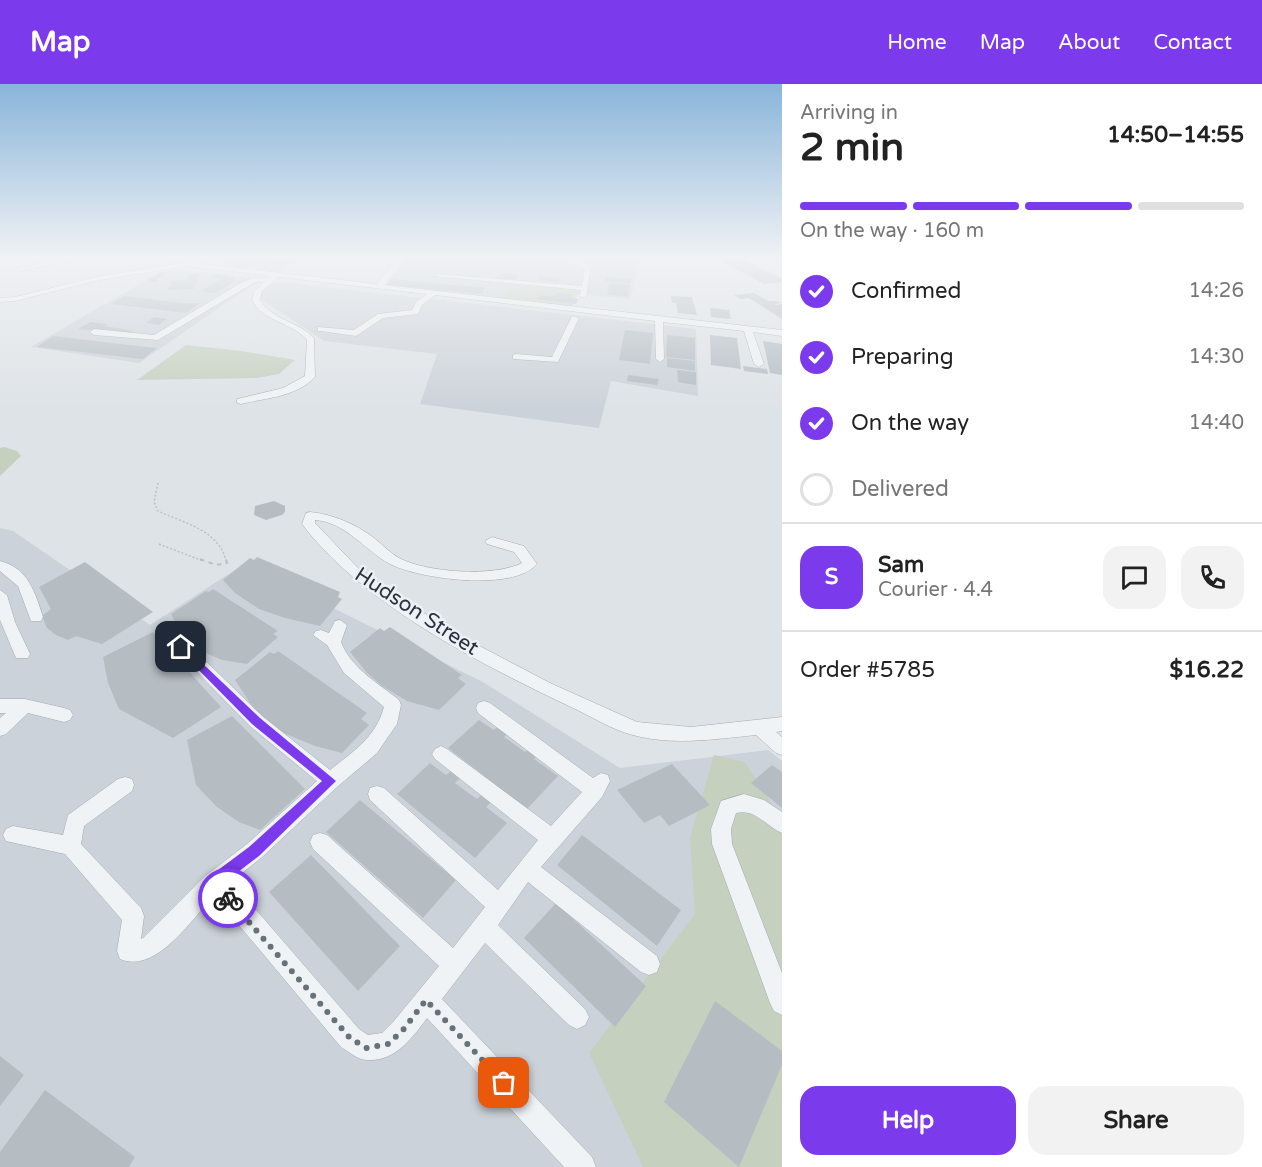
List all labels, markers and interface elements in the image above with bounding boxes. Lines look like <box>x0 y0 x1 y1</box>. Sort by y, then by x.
text: Map <box>30 25 90 59</box>
text: Home <box>887 30 947 55</box>
text: Map <box>980 30 1025 55</box>
text: About <box>1058 30 1120 55</box>
text: Contact <box>1153 30 1232 55</box>
text: Arriving in <box>800 101 898 125</box>
text: 14:50–14:55 <box>1107 122 1244 148</box>
text: 2 min <box>800 124 904 171</box>
text: On the way · 160 m <box>800 219 984 243</box>
icon: check <box>800 275 833 308</box>
text: Confirmed <box>851 278 961 304</box>
text: 14:26 <box>1189 279 1244 303</box>
icon: check <box>800 341 833 374</box>
text: Preparing <box>851 344 954 370</box>
text: 14:30 <box>1189 345 1244 369</box>
icon: check <box>800 407 833 440</box>
text: On the way <box>851 410 969 436</box>
text: 14:40 <box>1189 411 1244 435</box>
text: Delivered <box>851 476 949 502</box>
button: chat <box>1103 546 1166 609</box>
button: phone <box>1181 546 1244 609</box>
text: Sam <box>878 552 924 578</box>
street label: Hudson Street <box>350 562 483 661</box>
text: S <box>825 564 838 590</box>
text: Courier · 4.4 <box>878 578 993 602</box>
pin <box>155 621 206 672</box>
icon: home <box>164 630 197 663</box>
text: Order #5785 <box>800 657 935 683</box>
text: $16.22 <box>1169 657 1244 683</box>
courier <box>198 868 258 928</box>
icon: bike <box>212 882 245 915</box>
pin <box>478 1057 529 1108</box>
icon: bag <box>487 1066 520 1099</box>
button: Help <box>800 1086 1016 1155</box>
button: Share <box>1028 1086 1244 1155</box>

